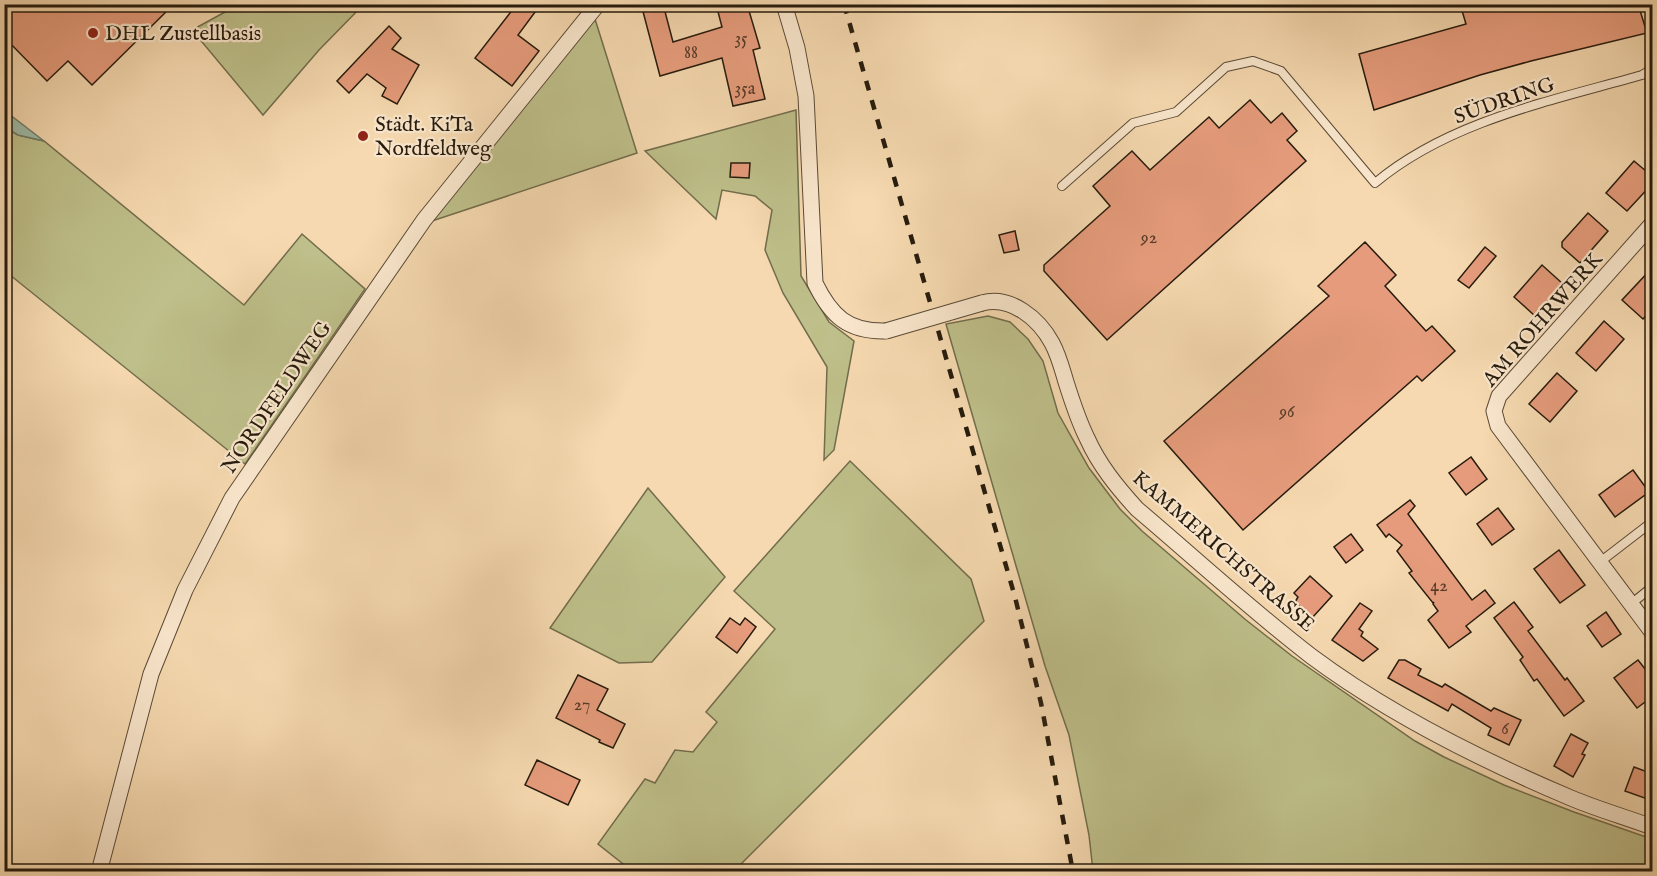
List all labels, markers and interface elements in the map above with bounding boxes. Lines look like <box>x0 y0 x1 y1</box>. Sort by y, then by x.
place label: DHL Zustellbasis <box>105 21 261 48</box>
marker: DHL Zustellbasis <box>86 26 100 40</box>
house number: 35 <box>734 28 748 51</box>
house number: 88 <box>684 42 698 65</box>
street label: SÜDRING <box>1451 72 1559 131</box>
house number: 35a <box>734 78 756 101</box>
place label: Städt. KiTa Nordfeldweg <box>375 112 492 163</box>
marker: Städt. KiTa Nordfeldweg <box>356 129 370 143</box>
house number: 92 <box>1140 227 1157 250</box>
street label: AM ROHRWERK <box>1477 246 1610 394</box>
street label: NORDFELDWEG <box>216 316 338 479</box>
house number: 96 <box>1278 401 1295 424</box>
street label: KAMMERICHSTRASSE <box>1126 465 1320 639</box>
house number: 42 <box>1430 575 1448 598</box>
house number: 27 <box>574 694 590 717</box>
house number: 6 <box>1501 718 1509 741</box>

